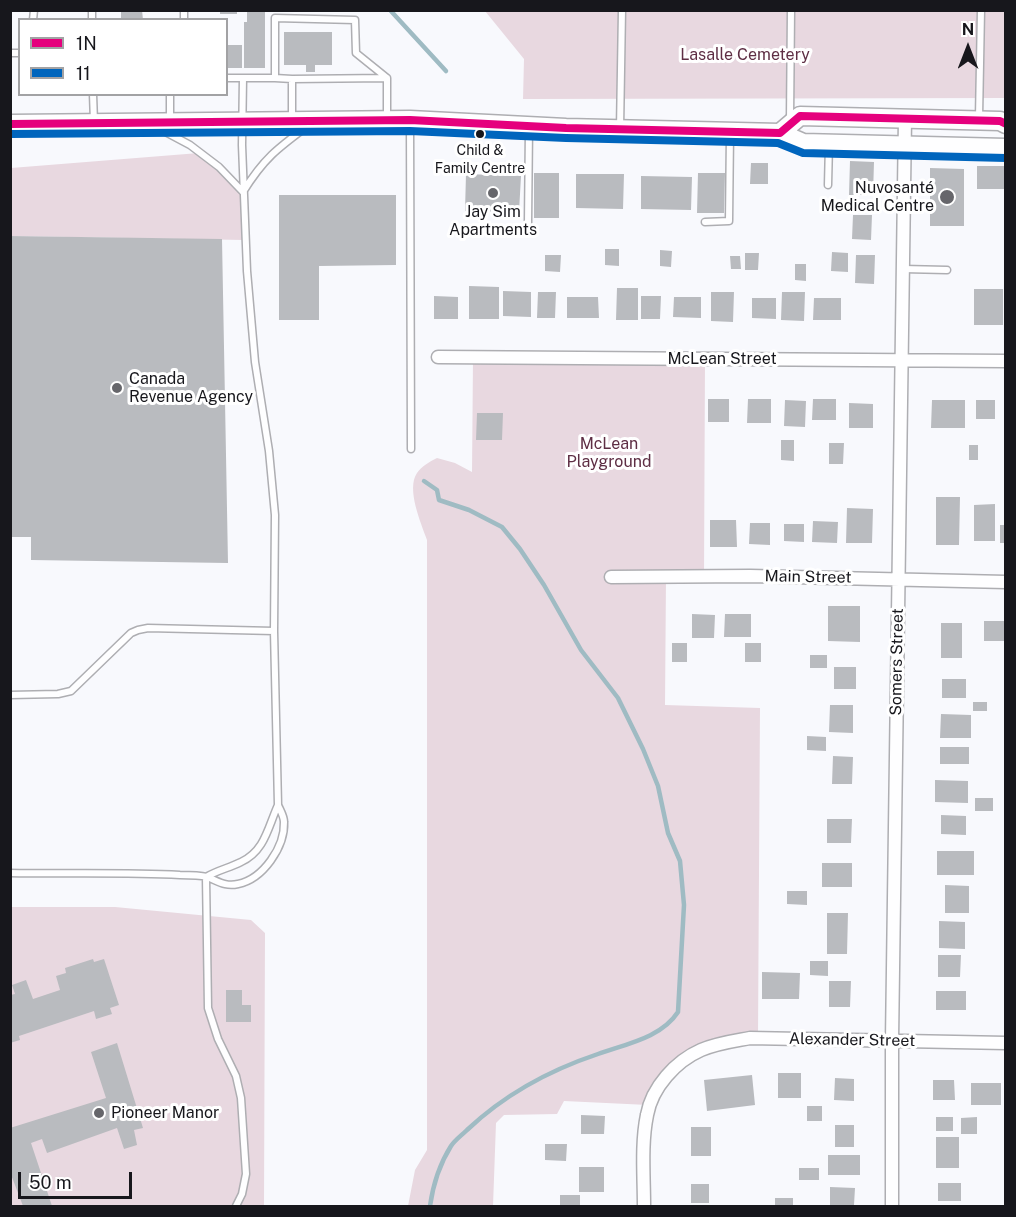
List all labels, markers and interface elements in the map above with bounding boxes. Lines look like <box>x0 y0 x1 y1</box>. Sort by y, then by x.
legend <box>18 18 228 96</box>
north arrow <box>938 18 998 78</box>
text: N <box>962 20 974 39</box>
text: 1N <box>76 33 97 54</box>
park label: Lasalle Cemetery <box>680 45 810 65</box>
text: 11 <box>76 63 91 84</box>
marker: Child & Family Centre <box>474 128 486 140</box>
place label: Child & Family Centre <box>435 143 525 176</box>
place label: Nuvosanté Medical Centre <box>821 178 934 216</box>
marker: Jay Sim Apartments <box>486 186 500 200</box>
marker: Nuvosanté Medical Centre <box>938 188 956 206</box>
place label: Jay Sim Apartments <box>449 202 537 240</box>
street label: McLean Street <box>667 349 777 369</box>
place label: Canada Revenue Agency <box>129 369 253 407</box>
marker: Canada Revenue Agency <box>110 381 124 395</box>
park label: McLean Playground <box>566 434 652 472</box>
street label: Main Street <box>764 567 852 587</box>
street label: Somers Street <box>886 608 908 716</box>
street label: Alexander Street <box>789 1029 915 1051</box>
place label: Pioneer Manor <box>111 1103 219 1123</box>
marker: Pioneer Manor <box>92 1106 106 1120</box>
scale bar <box>21 1160 135 1198</box>
text: 50 m <box>29 1172 72 1193</box>

